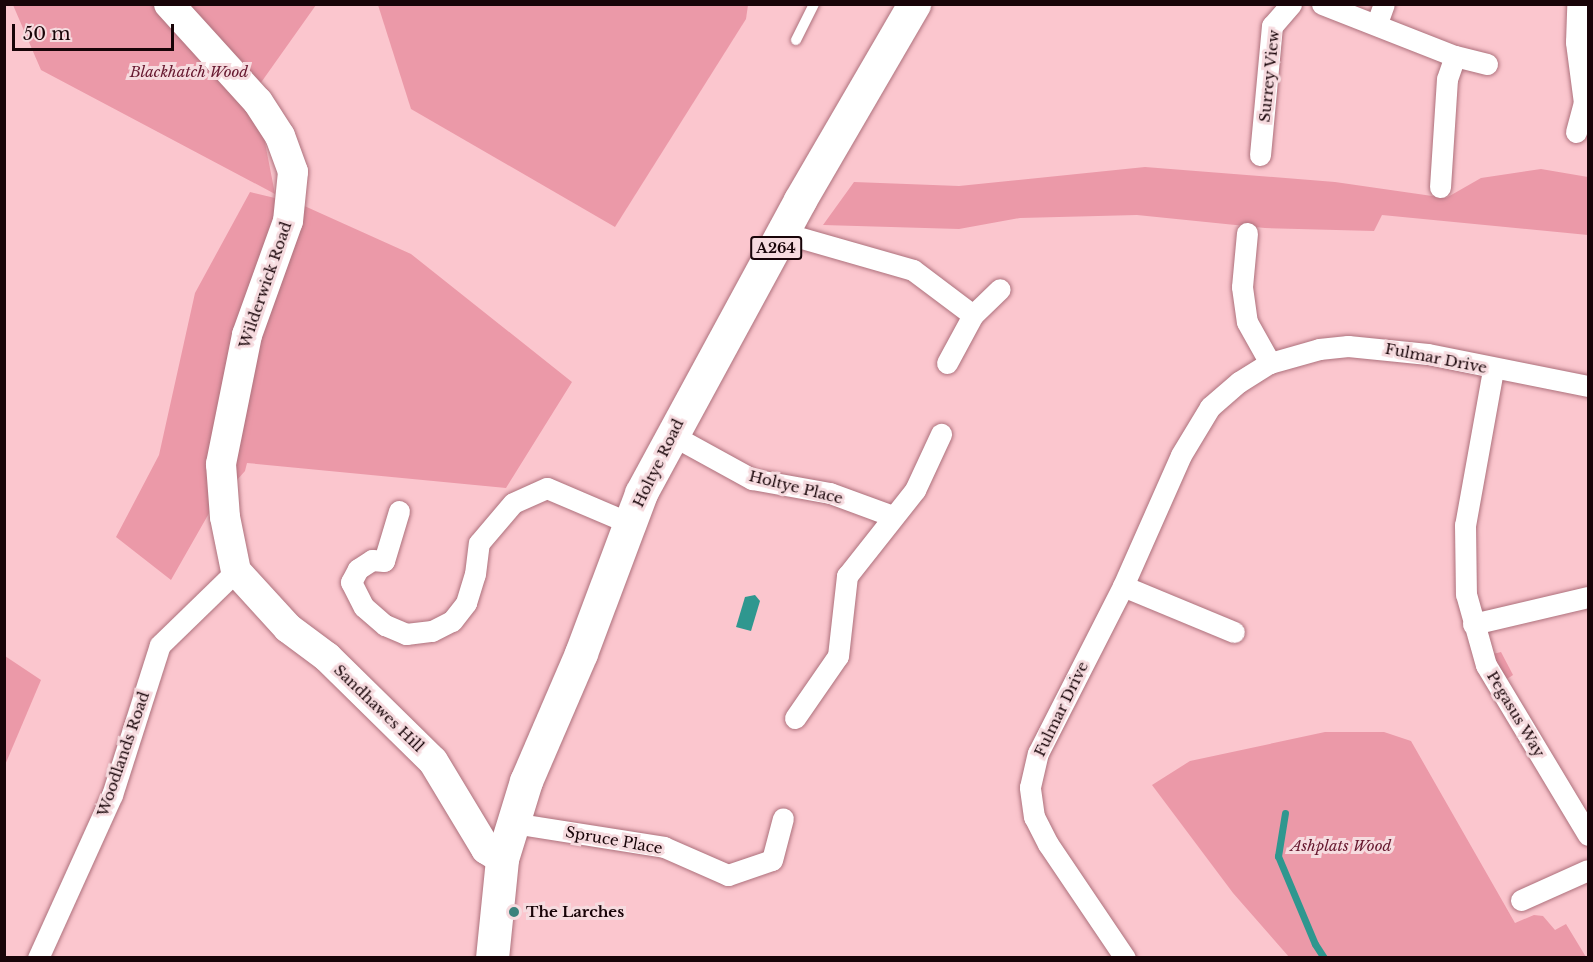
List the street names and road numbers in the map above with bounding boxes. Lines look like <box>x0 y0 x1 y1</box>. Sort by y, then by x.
street label: Surrey View <box>1255 28 1283 124</box>
street label: Wilderwick Road <box>235 219 295 351</box>
road number: A264 <box>749 237 803 259</box>
street label: Fulmar Drive <box>1383 339 1489 377</box>
street label: Holtye Road <box>629 416 687 510</box>
street label: Holtye Place <box>747 467 845 507</box>
street label: Fulmar Drive <box>1030 658 1092 760</box>
street label: Sandhawes Hill <box>330 661 428 755</box>
street label: Pegasus Way <box>1483 668 1549 760</box>
street label: Woodlands Road <box>93 689 153 819</box>
street label: Spruce Place <box>564 823 664 857</box>

